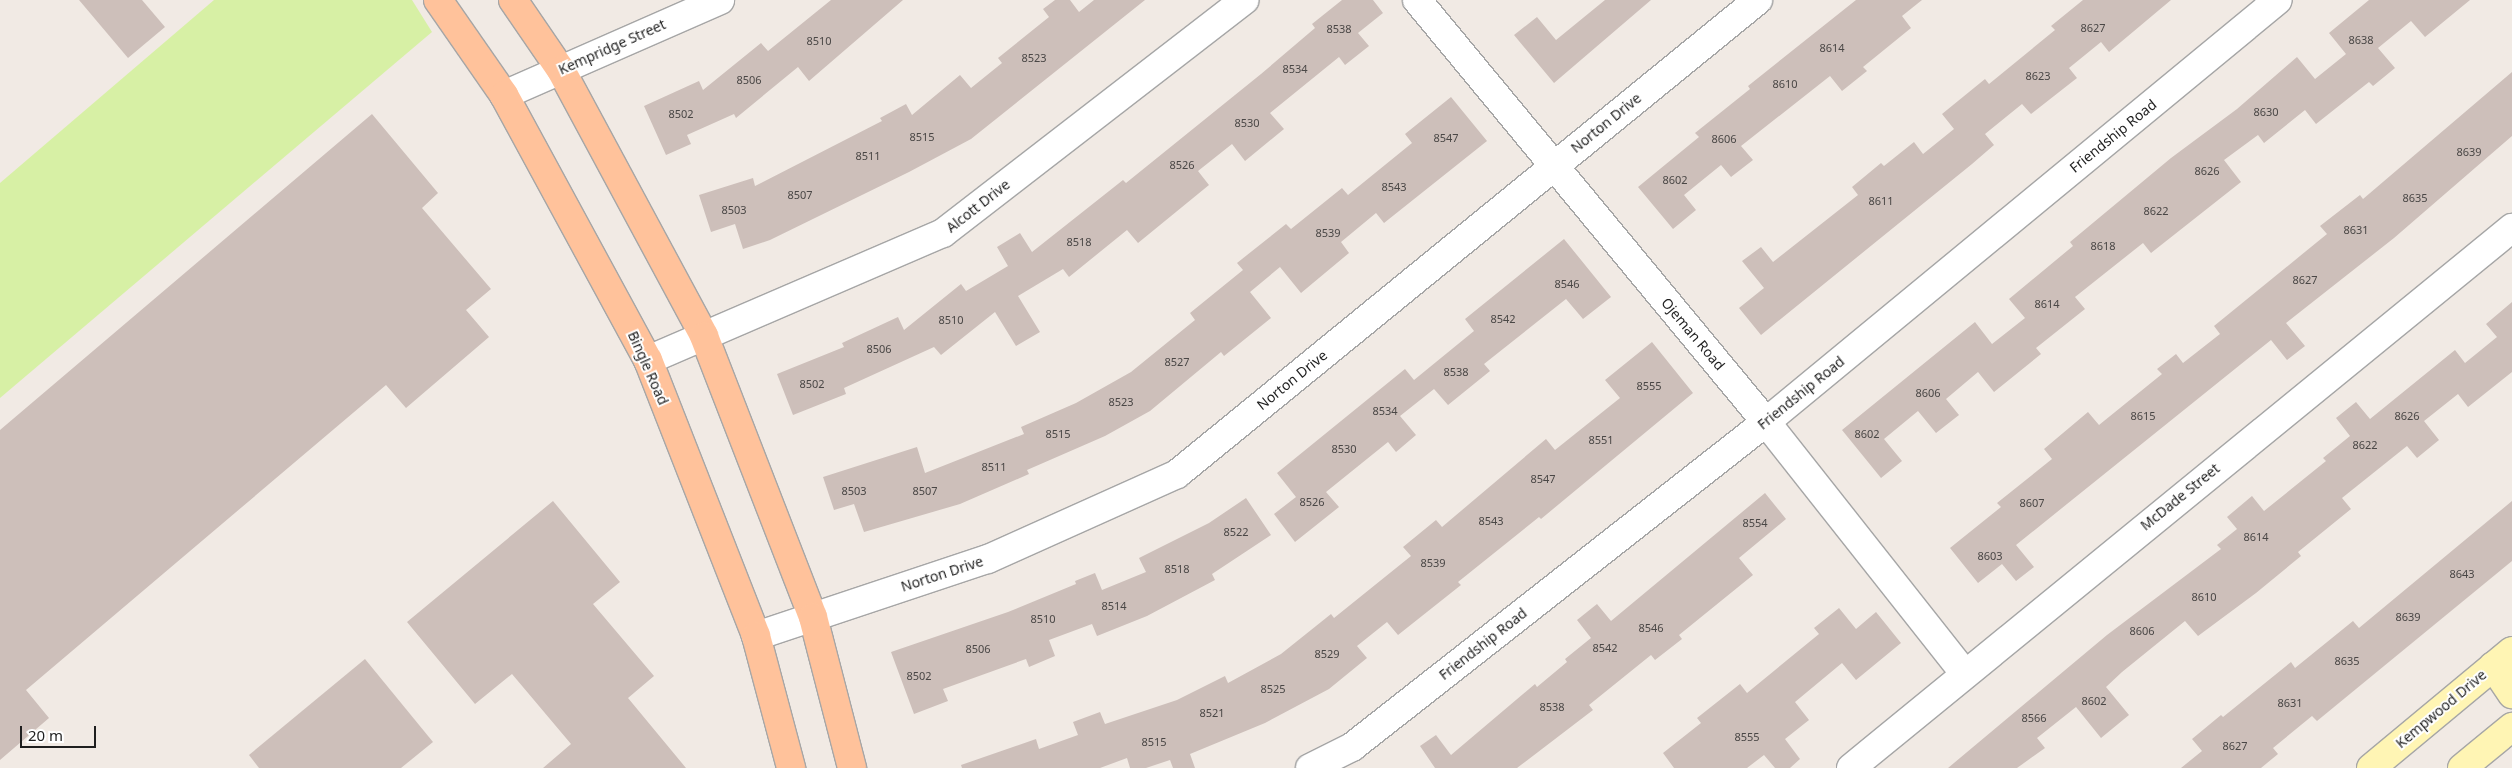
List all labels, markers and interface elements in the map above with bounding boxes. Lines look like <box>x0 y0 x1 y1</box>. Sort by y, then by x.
street label: Kempridge Street <box>556 16 668 78</box>
house number: 8627 <box>2080 21 2106 35</box>
house number: 8538 <box>1326 22 1352 36</box>
house number: 8638 <box>2348 33 2374 47</box>
house number: 8510 <box>806 34 832 48</box>
house number: 8614 <box>1819 41 1845 55</box>
house number: 8523 <box>1021 51 1047 65</box>
house number: 8534 <box>1282 62 1308 76</box>
house number: 8623 <box>2025 69 2051 83</box>
house number: 8506 <box>736 73 762 87</box>
house number: 8610 <box>1772 77 1798 91</box>
street label: Norton Drive <box>1568 90 1644 156</box>
street label: Friendship Road <box>2066 96 2160 176</box>
house number: 8630 <box>2253 105 2279 119</box>
house number: 8502 <box>668 107 694 121</box>
house number: 8530 <box>1234 116 1260 130</box>
house number: 8515 <box>909 130 935 144</box>
house number: 8547 <box>1433 131 1459 145</box>
house number: 8606 <box>1711 132 1737 146</box>
house number: 8639 <box>2456 145 2482 159</box>
house number: 8511 <box>855 149 881 163</box>
house number: 8526 <box>1169 158 1195 172</box>
house number: 8626 <box>2194 164 2220 178</box>
house number: 8602 <box>1662 173 1688 187</box>
street label: Alcott Drive <box>943 176 1013 236</box>
house number: 8543 <box>1381 180 1407 194</box>
house number: 8507 <box>787 188 813 202</box>
house number: 8635 <box>2402 191 2428 205</box>
house number: 8611 <box>1868 194 1894 208</box>
house number: 8503 <box>721 203 747 217</box>
house number: 8622 <box>2143 204 2169 218</box>
house number: 8631 <box>2343 223 2369 237</box>
house number: 8539 <box>1315 226 1341 240</box>
house number: 8518 <box>1066 235 1092 249</box>
house number: 8618 <box>2090 239 2116 253</box>
house number: 8627 <box>2292 273 2318 287</box>
house number: 8546 <box>1554 277 1580 291</box>
street label: Ojeman Road <box>1658 294 1728 374</box>
house number: 8614 <box>2034 297 2060 311</box>
house number: 8542 <box>1490 312 1516 326</box>
house number: 8510 <box>938 313 964 327</box>
street label: Bingle Road <box>624 329 672 407</box>
house number: 8506 <box>866 342 892 356</box>
street label: Norton Drive <box>1254 347 1330 413</box>
street label: Friendship Road <box>1754 353 1848 433</box>
house number: 8527 <box>1164 355 1190 369</box>
house number: 8538 <box>1443 365 1469 379</box>
house number: 8502 <box>799 377 825 391</box>
house number: 8555 <box>1636 379 1662 393</box>
house number: 8606 <box>1915 386 1941 400</box>
house number: 8523 <box>1108 395 1134 409</box>
house number: 8534 <box>1372 404 1398 418</box>
house number: 8615 <box>2130 409 2156 423</box>
house number: 8626 <box>2394 409 2420 423</box>
house number: 8515 <box>1045 427 1071 441</box>
house number: 8602 <box>1854 427 1880 441</box>
house number: 8551 <box>1588 433 1614 447</box>
house number: 8622 <box>2352 438 2378 452</box>
house number: 8530 <box>1331 442 1357 456</box>
house number: 8511 <box>981 460 1007 474</box>
street label: McDade Street <box>2137 460 2223 534</box>
house number: 8547 <box>1530 472 1556 486</box>
house number: 8503 <box>841 484 867 498</box>
house number: 8507 <box>912 484 938 498</box>
house number: 8526 <box>1299 495 1325 509</box>
house number: 8607 <box>2019 496 2045 510</box>
house number: 8543 <box>1478 514 1504 528</box>
house number: 8554 <box>1742 516 1768 530</box>
house number: 8522 <box>1223 525 1249 539</box>
house number: 8614 <box>2243 530 2269 544</box>
house number: 8603 <box>1977 549 2003 563</box>
street label: Norton Drive <box>899 553 985 595</box>
house number: 8539 <box>1420 556 1446 570</box>
house number: 8518 <box>1164 562 1190 576</box>
house number: 8643 <box>2449 567 2475 581</box>
house number: 8610 <box>2191 590 2217 604</box>
house number: 8514 <box>1101 599 1127 613</box>
street label: Friendship Road <box>1436 605 1530 683</box>
house number: 8639 <box>2395 610 2421 624</box>
house number: 8510 <box>1030 612 1056 626</box>
house number: 8546 <box>1638 621 1664 635</box>
house number: 8606 <box>2129 624 2155 638</box>
house number: 8542 <box>1592 641 1618 655</box>
house number: 8506 <box>965 642 991 656</box>
house number: 8529 <box>1314 647 1340 661</box>
house number: 8635 <box>2334 654 2360 668</box>
street label: Kempwood Drive <box>2392 666 2490 752</box>
house number: 8502 <box>906 669 932 683</box>
house number: 8525 <box>1260 682 1286 696</box>
house number: 8602 <box>2081 694 2107 708</box>
house number: 8631 <box>2277 696 2303 710</box>
house number: 8538 <box>1539 700 1565 714</box>
house number: 8521 <box>1199 706 1225 720</box>
house number: 8566 <box>2021 711 2047 725</box>
scale bar <box>22 716 99 748</box>
text: 20 m <box>28 725 63 745</box>
house number: 8555 <box>1734 730 1760 744</box>
house number: 8515 <box>1141 735 1167 749</box>
house number: 8627 <box>2222 739 2248 753</box>

